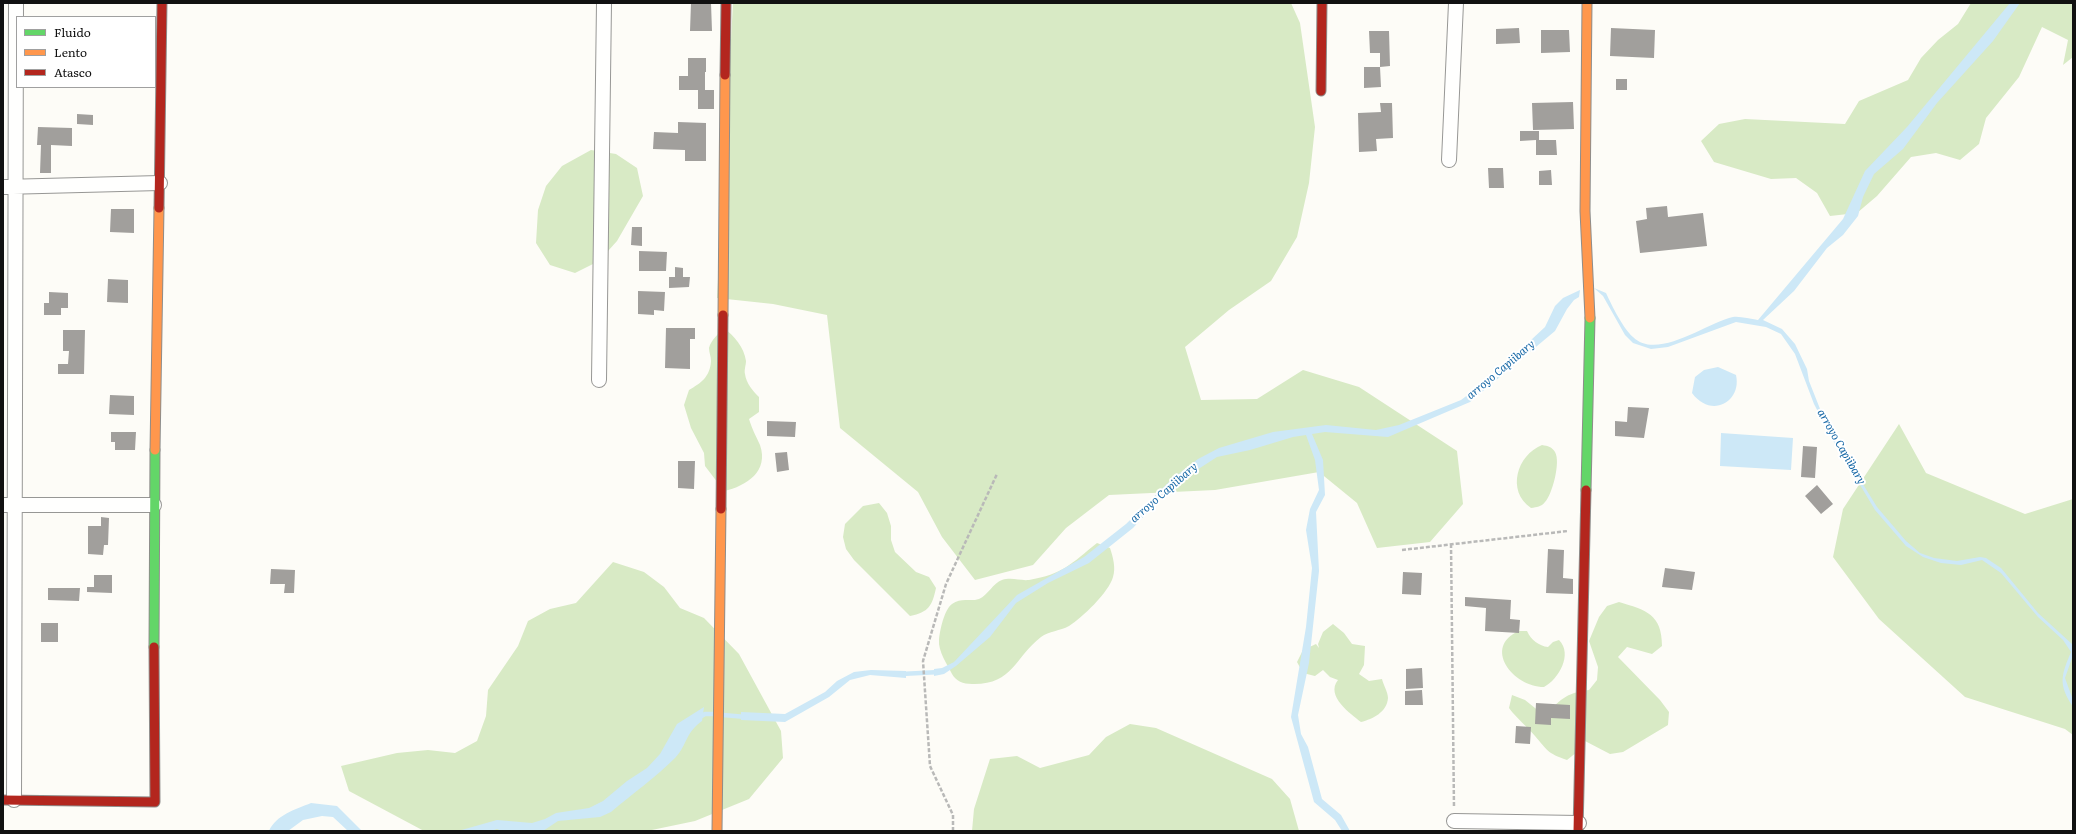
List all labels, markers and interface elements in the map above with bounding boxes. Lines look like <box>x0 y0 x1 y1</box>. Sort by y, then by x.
legend <box>16 16 156 88</box>
text: Fluido <box>54 23 91 41</box>
text: Lento <box>54 43 87 61</box>
text: Atasco <box>54 63 92 81</box>
water label: arroyo Capiibary <box>1464 338 1538 402</box>
water label: arroyo Capiibary <box>1814 407 1868 487</box>
water label: arroyo Capiibary <box>1128 460 1200 526</box>

